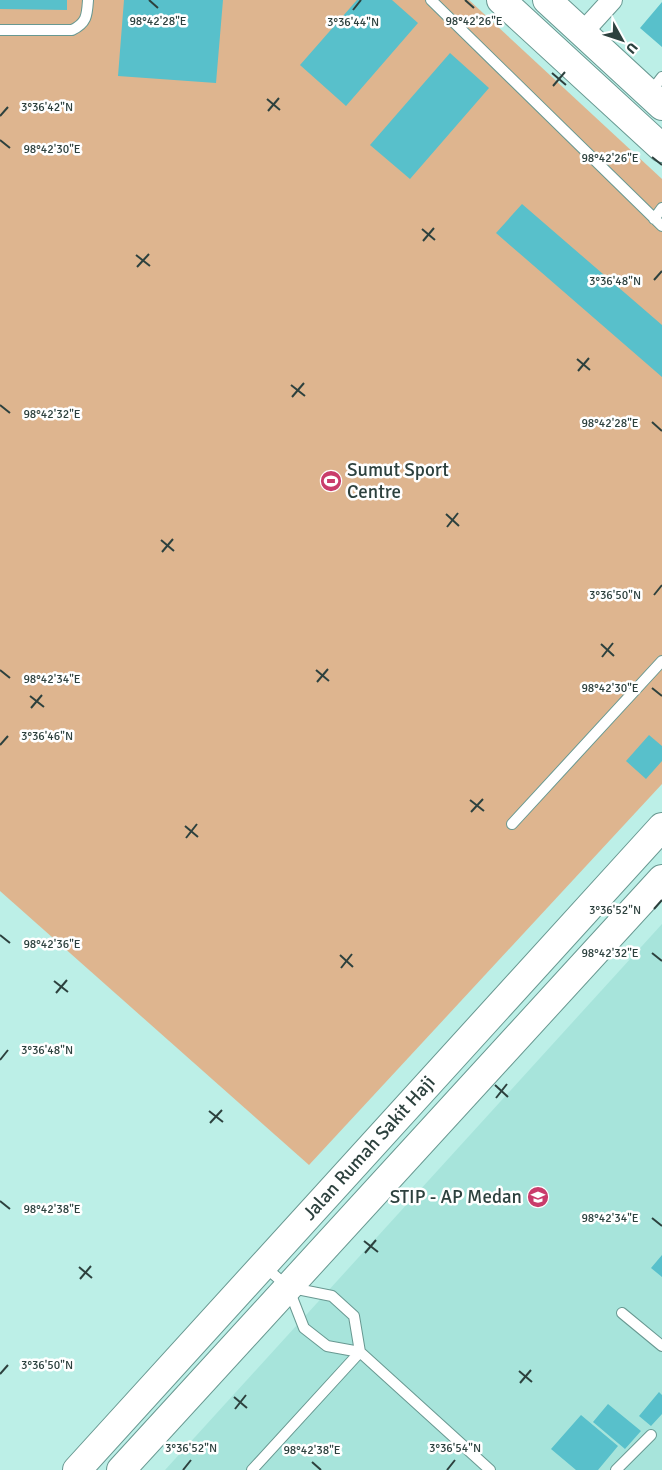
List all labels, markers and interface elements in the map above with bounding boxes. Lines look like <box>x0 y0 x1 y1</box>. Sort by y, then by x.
text: 98°42'28"E <box>129 14 187 29</box>
text: 98°42'26"E <box>445 14 503 29</box>
text: 3°36'44"N <box>327 15 379 30</box>
north arrow <box>597 15 647 65</box>
text: U <box>622 39 641 57</box>
text: 3°36'42"N <box>21 100 73 115</box>
text: 98°42'30"E <box>23 142 81 157</box>
text: 98°42'26"E <box>581 151 639 166</box>
text: 3°36'48"N <box>589 274 641 289</box>
text: 98°42'32"E <box>23 407 81 422</box>
text: 98°42'28"E <box>581 416 639 431</box>
place label: Sumut Sport Centre <box>347 458 449 504</box>
sports icon: Sumut Sport Centre <box>319 469 343 493</box>
text: 3°36'50"N <box>589 588 641 603</box>
text: 98°42'34"E <box>23 672 81 687</box>
text: 98°42'30"E <box>581 681 639 696</box>
text: 3°36'46"N <box>21 729 73 744</box>
text: 3°36'52"N <box>589 903 641 918</box>
text: 98°42'36"E <box>23 937 81 952</box>
text: 98°42'32"E <box>581 946 639 961</box>
text: 3°36'48"N <box>21 1043 73 1058</box>
street label: Jalan Rumah Sakit Haji <box>298 1071 440 1225</box>
place label: STIP - AP Medan <box>390 1185 522 1209</box>
school or university icon: STIP - AP Medan <box>526 1185 550 1209</box>
text: 98°42'38"E <box>23 1202 81 1217</box>
text: 98°42'34"E <box>581 1211 639 1226</box>
text: 3°36'50"N <box>21 1358 73 1373</box>
text: 3°36'52"N <box>165 1441 217 1456</box>
text: 3°36'54"N <box>429 1441 481 1456</box>
text: 98°42'38"E <box>283 1443 341 1458</box>

